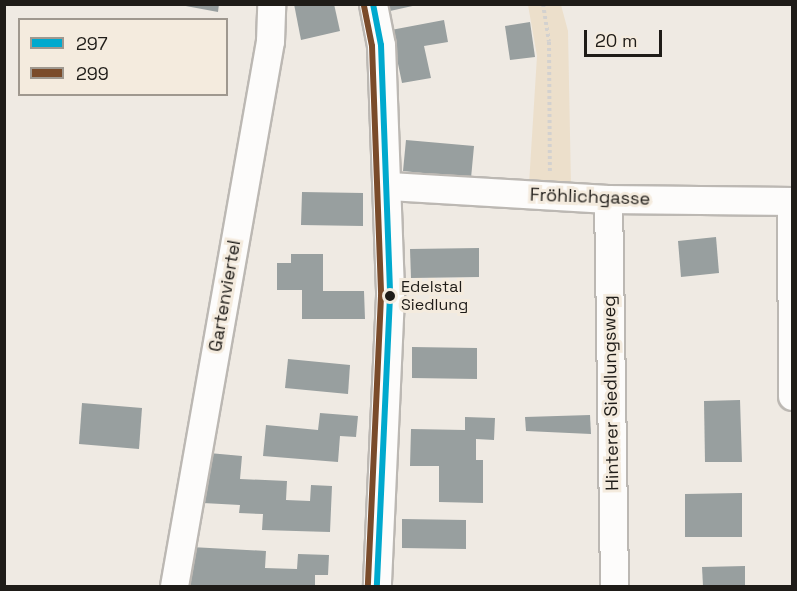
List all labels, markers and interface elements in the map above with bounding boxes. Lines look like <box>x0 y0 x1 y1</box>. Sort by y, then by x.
legend <box>18 18 228 96</box>
scale bar <box>587 18 665 56</box>
text: 20 m <box>595 29 638 52</box>
text: 297 <box>76 32 108 55</box>
text: 299 <box>76 62 109 85</box>
street label: Fröhlichgasse <box>529 184 651 210</box>
street label: Gartenviertel <box>205 239 245 353</box>
place label: Edelstal Siedlung <box>401 277 468 315</box>
marker: Edelstal Siedlung <box>384 290 396 302</box>
street label: Hinterer Siedlungsweg <box>598 295 624 491</box>

